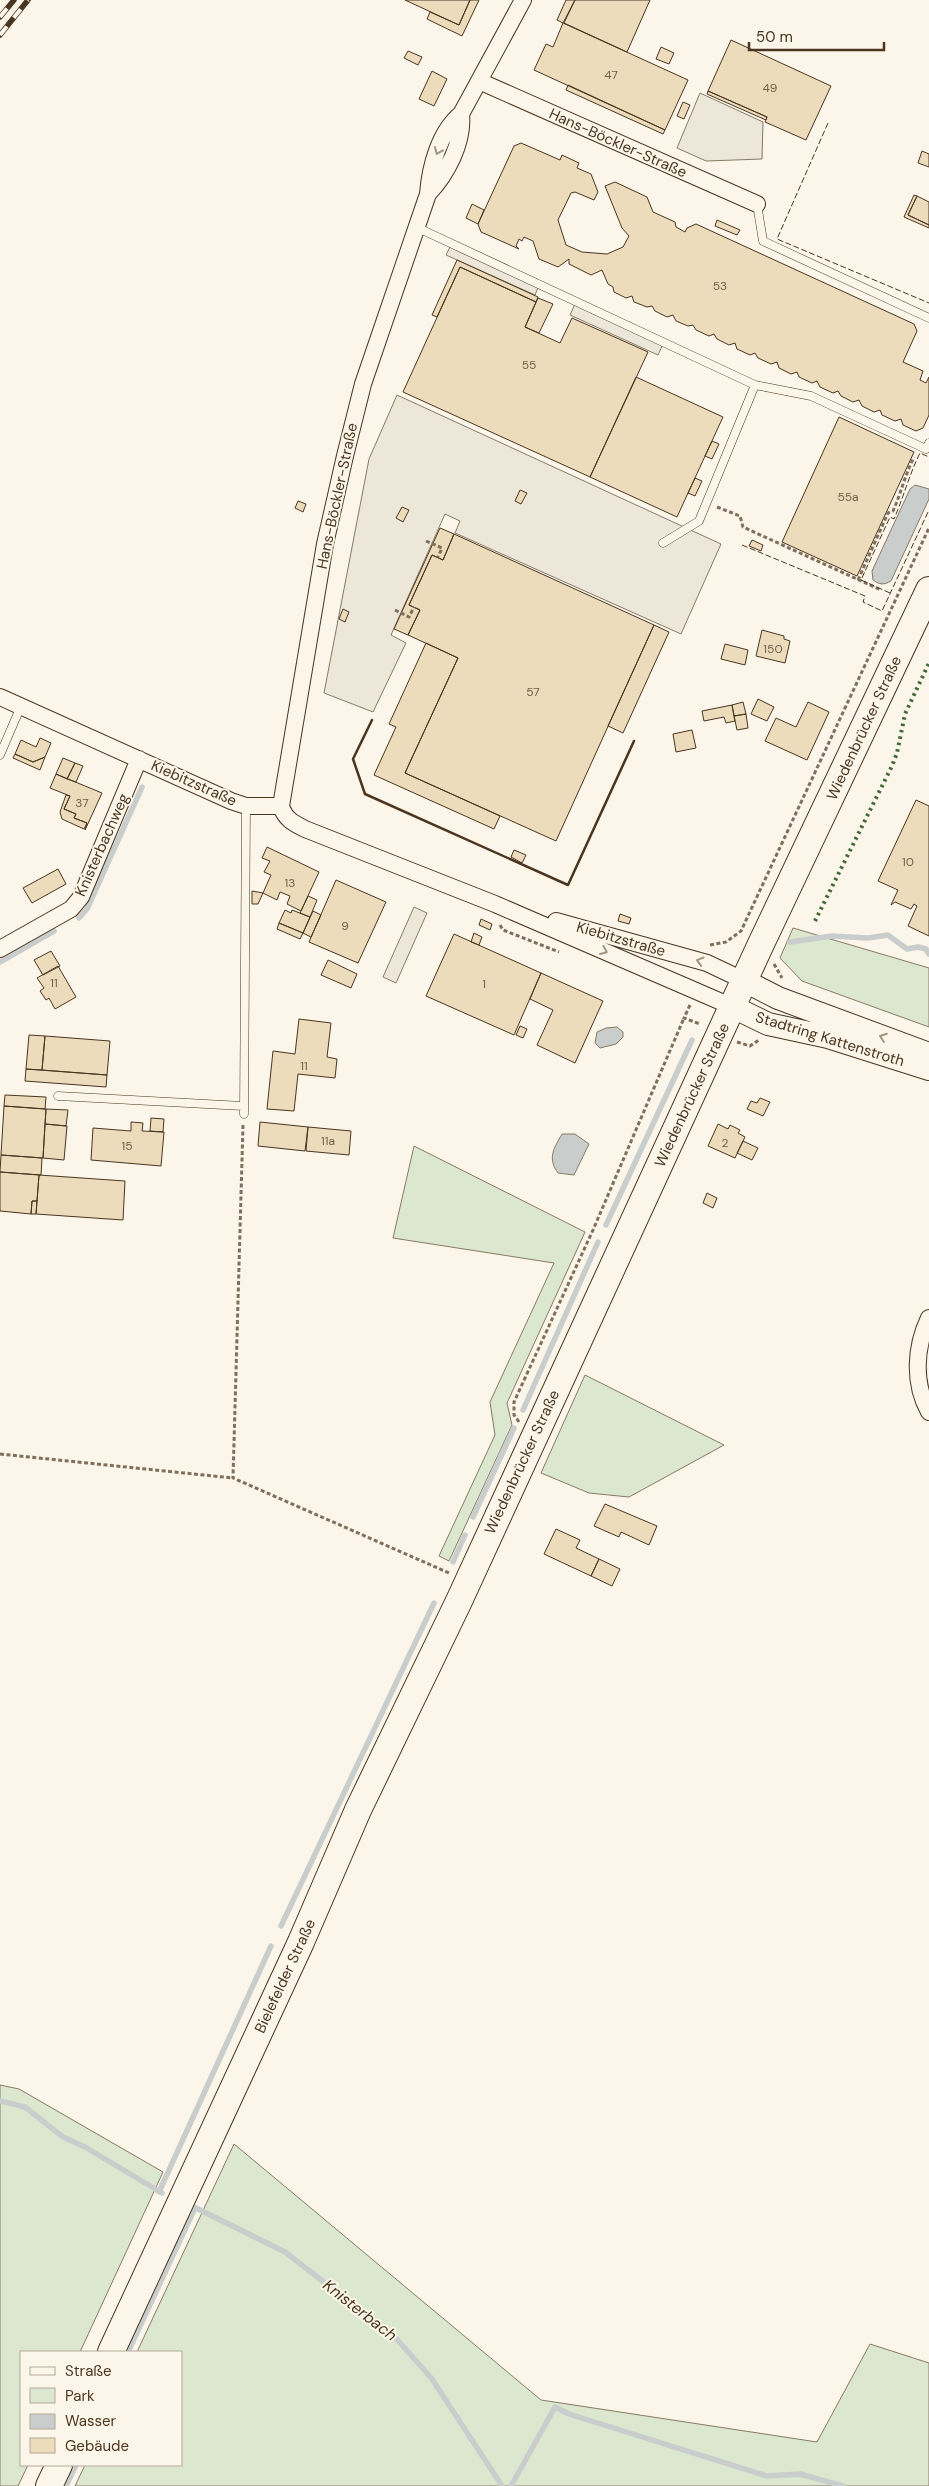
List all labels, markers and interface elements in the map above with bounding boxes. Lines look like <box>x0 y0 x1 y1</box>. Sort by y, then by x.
scale bar <box>749 20 884 52</box>
text: 50 m <box>756 27 793 47</box>
house number: 47 <box>604 67 618 83</box>
house number: 49 <box>763 80 777 96</box>
street label: Hans-Böckler-Straße <box>546 104 690 182</box>
one-way arrow <box>434 146 445 155</box>
house number: 53 <box>713 278 727 294</box>
house number: 55 <box>522 357 536 373</box>
street label: Hans-Böckler-Straße <box>312 421 362 571</box>
house number: 55a <box>837 489 859 505</box>
house number: 150 <box>763 641 783 657</box>
street label: Wiedenbrücker Straße <box>822 653 906 803</box>
house number: 57 <box>526 684 540 700</box>
street label: Kiebitzstraße <box>148 755 240 811</box>
street label: Knisterbachweg <box>70 790 134 900</box>
house number: 37 <box>75 795 89 811</box>
house number: 10 <box>902 854 914 870</box>
house number: 13 <box>285 875 295 891</box>
street label: Kiebitzstraße <box>574 917 668 961</box>
house number: 9 <box>341 918 349 934</box>
one-way arrow <box>600 945 608 955</box>
one-way arrow <box>696 957 704 967</box>
house number: 11 <box>50 975 58 991</box>
house number: 1 <box>482 976 486 992</box>
street label: Stadtring Kattenstroth <box>753 1007 907 1071</box>
street label: Wiedenbrücker Straße <box>650 1020 734 1170</box>
one-way arrow <box>879 1033 888 1043</box>
house number: 11 <box>300 1058 308 1074</box>
house number: 11a <box>321 1133 335 1149</box>
house number: 2 <box>722 1135 729 1151</box>
house number: 15 <box>121 1138 133 1154</box>
street label: Wiedenbrücker Straße <box>480 1387 564 1537</box>
street label: Bielefelder Straße <box>250 1916 320 2036</box>
water label: Knisterbach <box>319 2275 401 2345</box>
legend <box>20 2351 182 2466</box>
text: Straße <box>65 2361 112 2381</box>
text: Park <box>65 2386 95 2406</box>
text: Wasser <box>65 2411 117 2431</box>
text: Gebäude <box>65 2436 129 2456</box>

